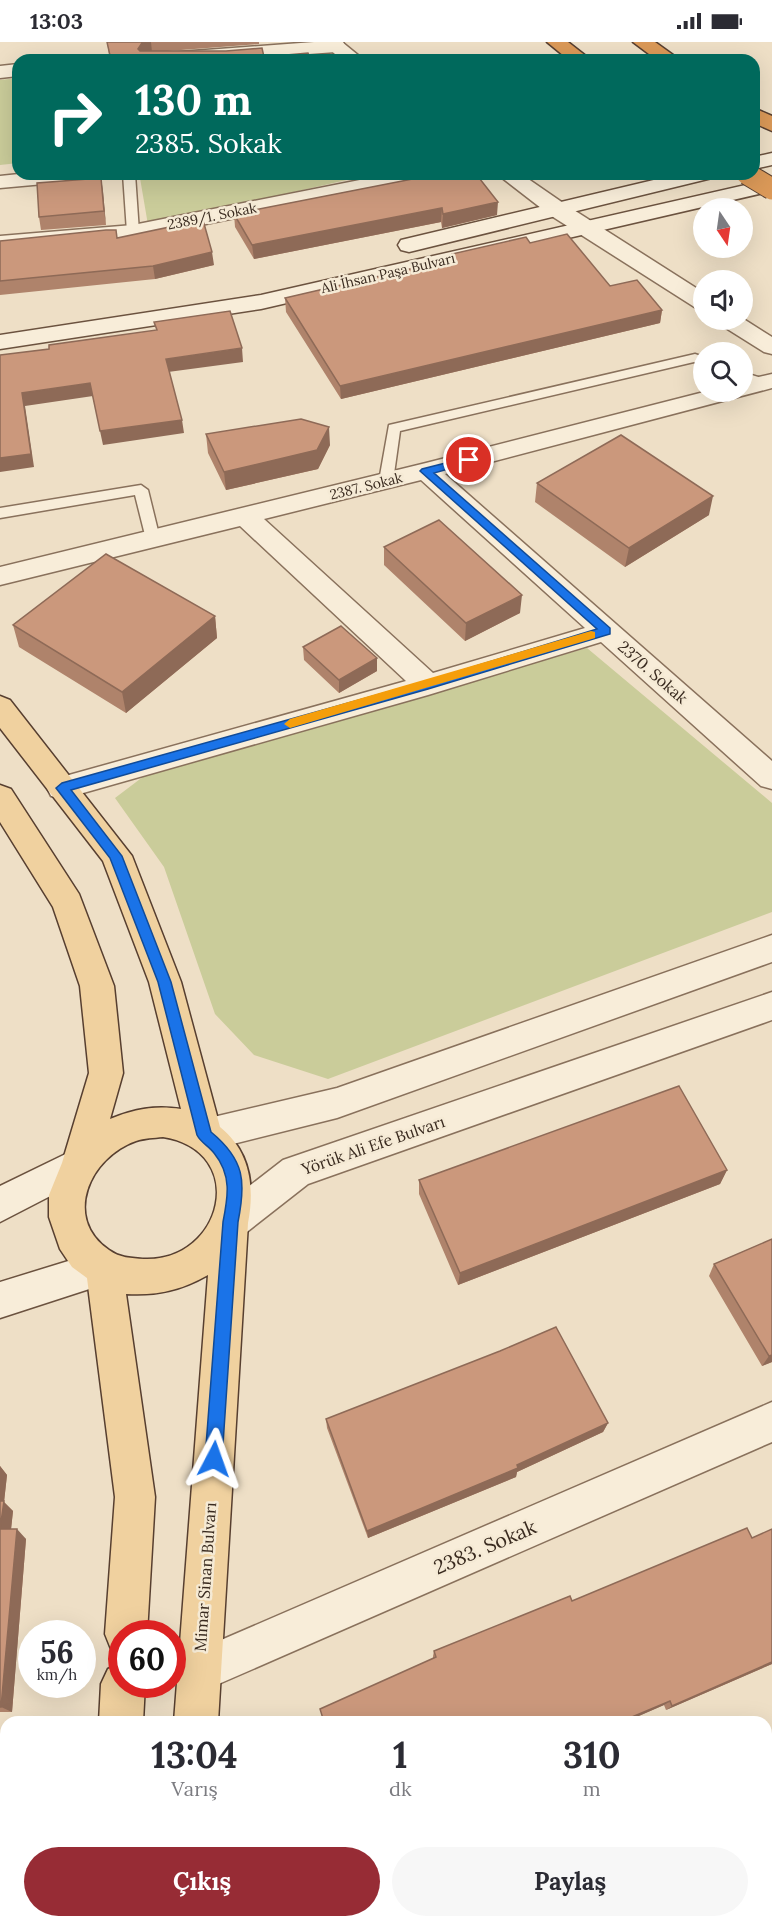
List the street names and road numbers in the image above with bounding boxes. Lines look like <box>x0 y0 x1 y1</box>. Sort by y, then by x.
street label: 2389/1. Sokak <box>166 198 259 233</box>
street label: Ali İhsan Paşa Bulvarı <box>318 249 457 297</box>
street label: 2387. Sokak <box>328 468 405 504</box>
street label: 2370. Sokak <box>614 636 692 708</box>
street label: Yörük Ali Efe Bulvarı <box>298 1111 447 1179</box>
street label: Mimar Sinan Bulvarı <box>190 1502 220 1652</box>
street label: 2383. Sokak <box>430 1514 540 1579</box>

